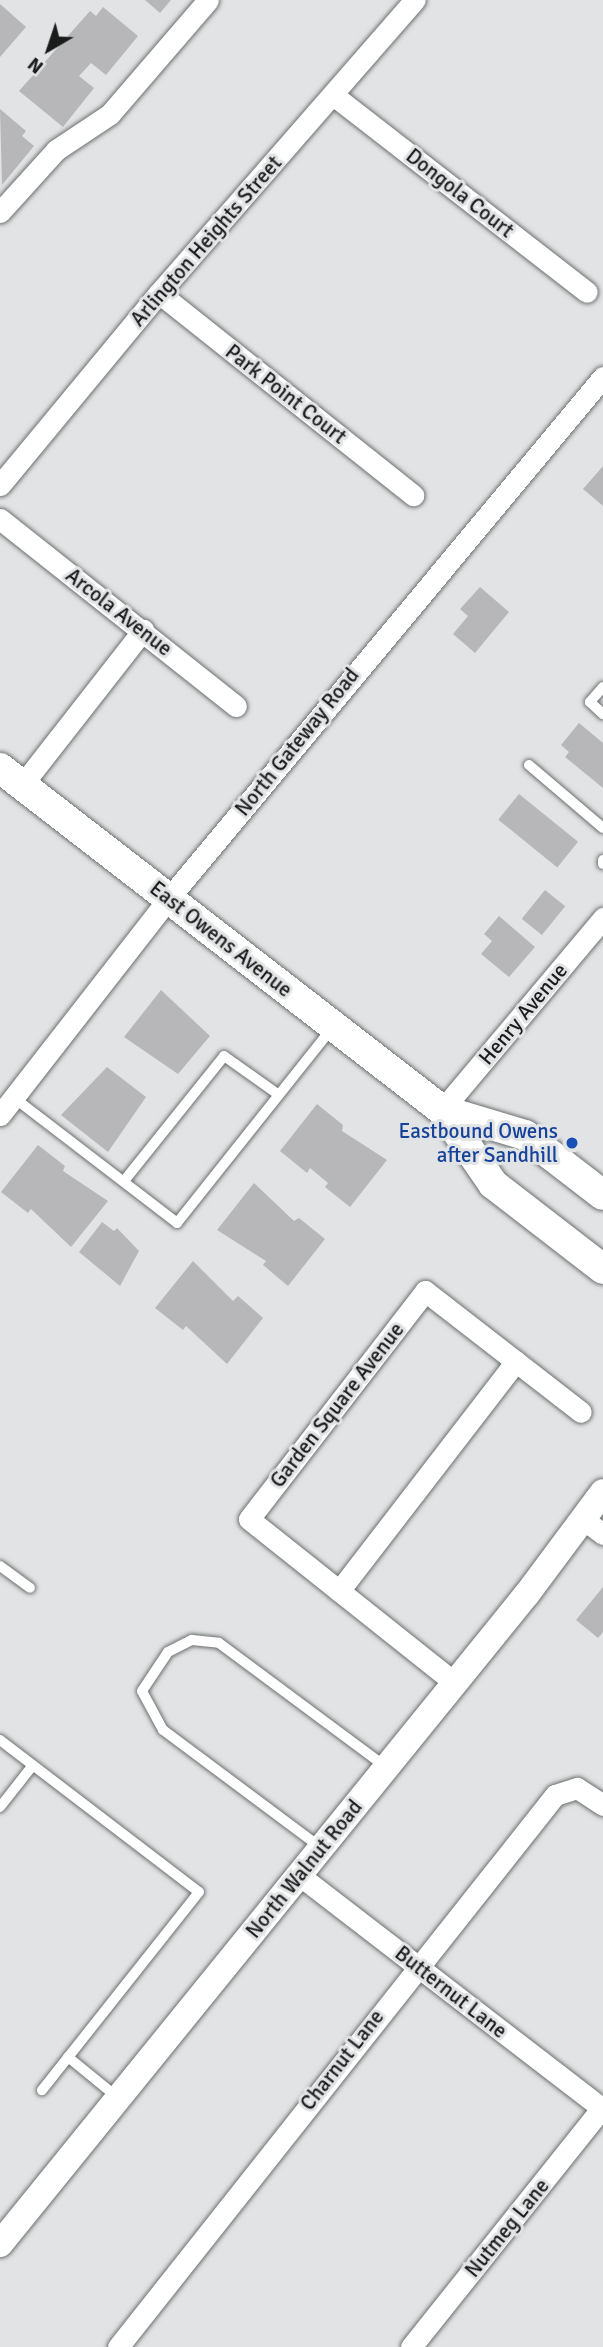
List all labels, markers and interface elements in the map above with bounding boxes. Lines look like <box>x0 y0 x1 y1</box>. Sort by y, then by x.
north arrow <box>14 14 84 84</box>
text: N <box>23 52 48 79</box>
street label: Dongola Court <box>401 143 519 243</box>
street label: Arlington Heights Street <box>125 151 287 331</box>
street label: Park Point Court <box>220 339 352 449</box>
street label: Arcola Avenue <box>61 563 177 661</box>
street label: North Gateway Road <box>230 663 364 821</box>
street label: East Owens Avenue <box>145 876 297 1002</box>
street label: Henry Avenue <box>473 958 573 1070</box>
place label: Eastbound Owens after Sandhill <box>399 1118 558 1168</box>
marker: Eastbound Owens after Sandhill <box>564 1135 580 1151</box>
street label: Garden Square Avenue <box>265 1317 409 1493</box>
street label: North Walnut Road <box>241 1795 367 1943</box>
street label: Butternut Lane <box>390 1940 512 2044</box>
street label: Charnut Lane <box>295 2005 389 2115</box>
street label: Nutmeg Lane <box>460 2174 554 2282</box>

